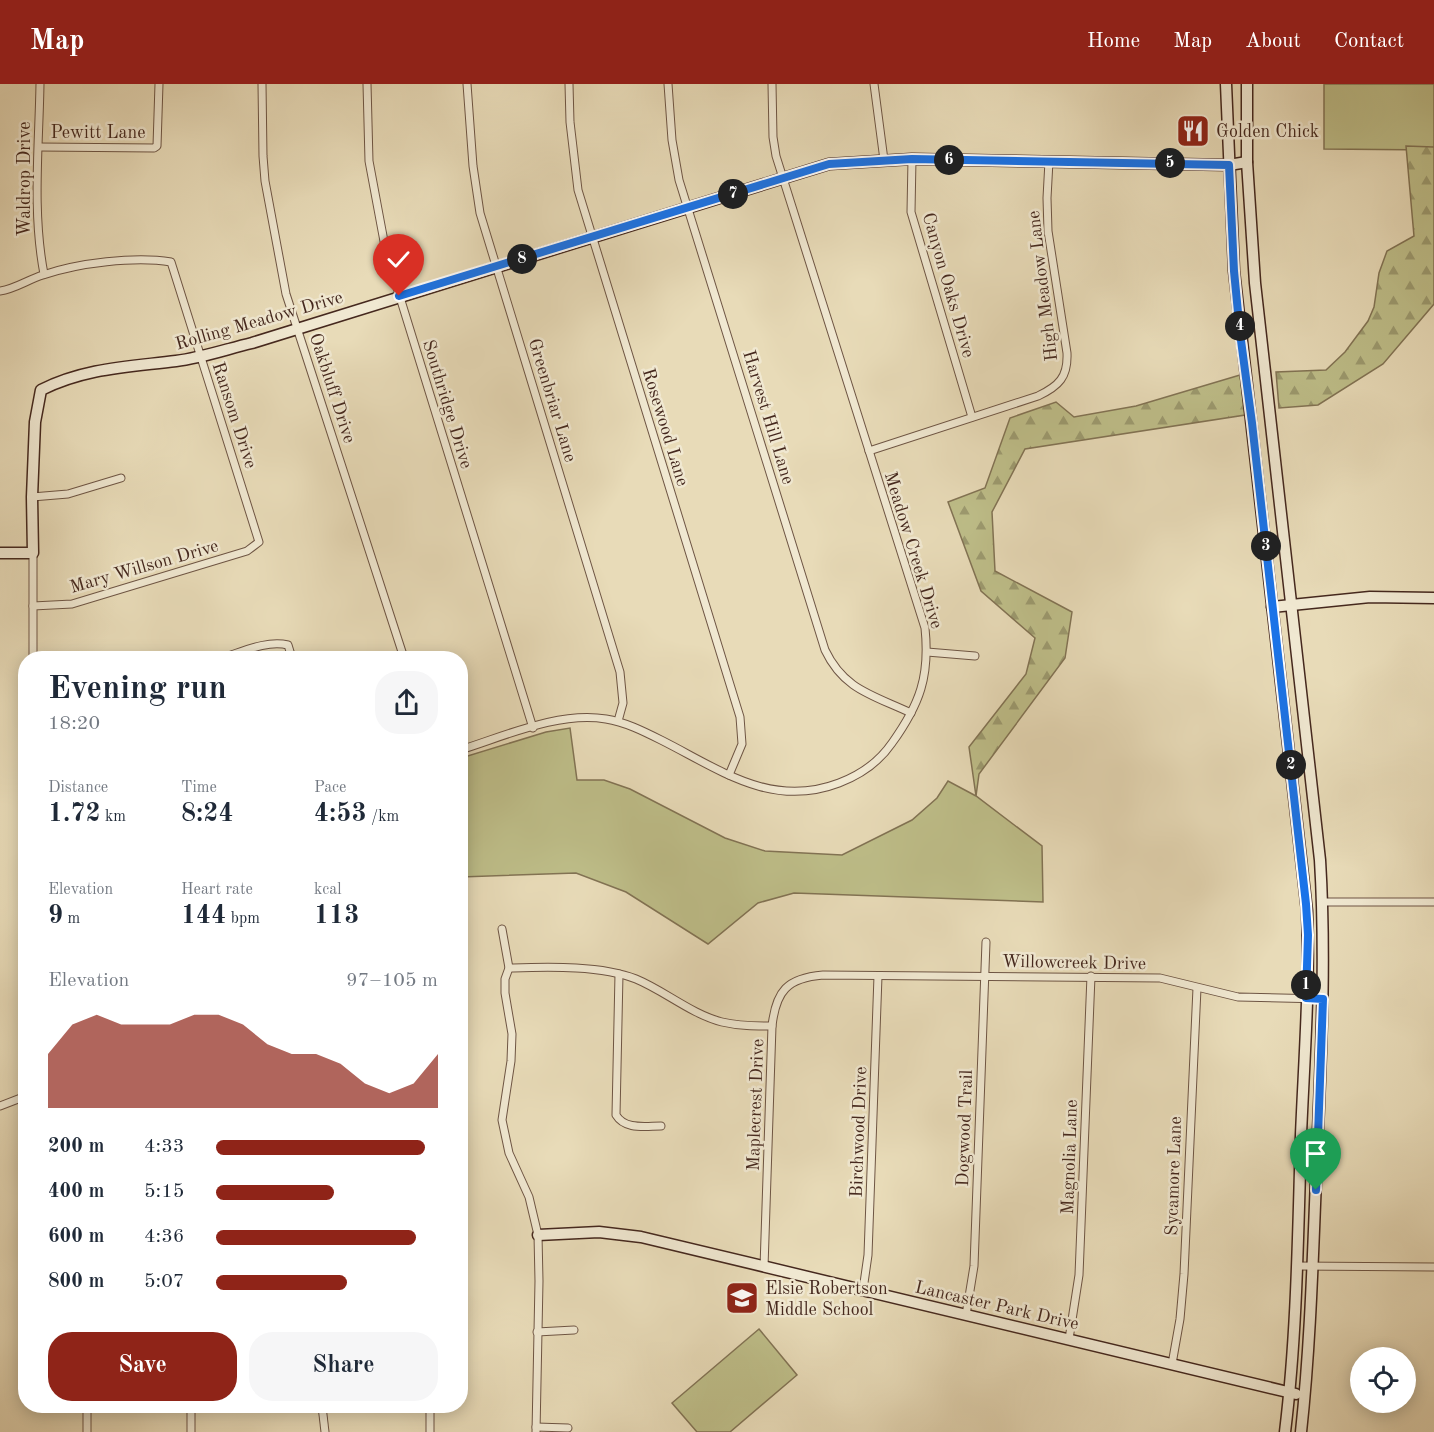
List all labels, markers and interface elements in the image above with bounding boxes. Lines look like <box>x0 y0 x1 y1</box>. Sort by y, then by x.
text: Map <box>30 28 84 56</box>
text: Home <box>1087 31 1140 52</box>
text: Map <box>1173 31 1212 52</box>
text: About <box>1245 31 1301 52</box>
text: Contact <box>1334 31 1404 52</box>
restaurant icon: Golden Chick <box>1175 113 1211 149</box>
street label: Waldrop Drive <box>16 122 34 236</box>
place label: Golden Chick <box>1216 123 1319 141</box>
street label: Pewitt Lane <box>50 124 146 142</box>
pin: 6 <box>934 145 964 175</box>
pin: 5 <box>1155 148 1185 178</box>
text: 6 <box>944 152 954 168</box>
text: 5 <box>1165 155 1175 171</box>
pin: 7 <box>718 179 748 209</box>
text: 7 <box>728 186 738 202</box>
street label: High Meadow Lane <box>1025 209 1061 362</box>
street label: Canyon Oaks Drive <box>919 211 977 360</box>
pin <box>373 234 424 296</box>
icon: check <box>382 243 415 276</box>
pin: 8 <box>507 244 537 274</box>
text: 8 <box>517 251 527 267</box>
street label: Rolling Meadow Drive <box>173 288 345 354</box>
pin: 4 <box>1225 311 1255 341</box>
text: 4 <box>1235 318 1245 334</box>
street label: Oakbluff Drive <box>306 331 358 446</box>
street label: Greenbriar Lane <box>525 336 579 464</box>
street label: Southridge Drive <box>419 338 475 471</box>
street label: Harvest Hill Lane <box>739 348 797 487</box>
street label: Ransom Drive <box>208 360 260 471</box>
street label: Rosewood Lane <box>639 366 692 488</box>
street label: Meadow Creek Drive <box>881 470 945 631</box>
pin: 3 <box>1251 531 1281 561</box>
street label: Mary Willson Drive <box>68 537 221 597</box>
text: 3 <box>1261 538 1271 554</box>
button: share <box>375 671 438 734</box>
text: Evening run <box>48 673 227 706</box>
text: 18:20 <box>48 714 100 734</box>
pin: 2 <box>1276 750 1306 780</box>
text: 2 <box>1286 757 1296 773</box>
text: Distance <box>48 780 108 796</box>
text: Time <box>181 780 217 796</box>
text: Pace <box>314 780 346 796</box>
text: 1.72 <box>48 801 101 827</box>
text: 8:24 <box>181 801 234 827</box>
text: 4:53 <box>314 801 367 827</box>
text: km <box>101 809 126 825</box>
text: /km <box>367 809 399 825</box>
text: Elevation <box>48 882 113 898</box>
text: Heart rate <box>181 882 253 898</box>
text: kcal <box>314 882 342 898</box>
text: 9 <box>48 903 63 929</box>
text: 144 <box>181 903 226 929</box>
text: 113 <box>314 903 359 929</box>
text: m <box>63 911 80 927</box>
text: bpm <box>226 911 260 927</box>
street label: Willowcreek Drive <box>1002 953 1146 973</box>
pin: 1 <box>1291 970 1321 1000</box>
text: Elevation <box>48 971 129 991</box>
text: 97–105 m <box>346 971 438 991</box>
text: 1 <box>1301 977 1311 993</box>
street label: Maplecrest Drive <box>745 1039 767 1171</box>
street label: Birchwood Drive <box>848 1066 870 1198</box>
street label: Dogwood Trail <box>954 1069 976 1187</box>
street label: Magnolia Lane <box>1059 1099 1081 1215</box>
street label: Sycamore Lane <box>1163 1116 1185 1236</box>
pin <box>1290 1128 1341 1190</box>
text: 200 m <box>48 1137 104 1157</box>
text: 4:33 <box>144 1137 184 1157</box>
icon: arrive <box>1299 1137 1332 1170</box>
text: 400 m <box>48 1182 104 1202</box>
text: 5:15 <box>144 1182 184 1202</box>
text: 600 m <box>48 1227 104 1247</box>
text: 4:36 <box>144 1227 184 1247</box>
text: 800 m <box>48 1272 104 1292</box>
text: 5:07 <box>144 1272 184 1292</box>
street label: Lancaster Park Drive <box>913 1278 1080 1334</box>
school or university icon: Elsie Robertson Middle School <box>724 1280 760 1316</box>
place label: Elsie Robertson Middle School <box>765 1280 888 1319</box>
button: Save <box>48 1332 237 1401</box>
button: Share <box>249 1332 438 1401</box>
map controls <box>1350 1347 1416 1413</box>
button: locate <box>1350 1347 1416 1413</box>

